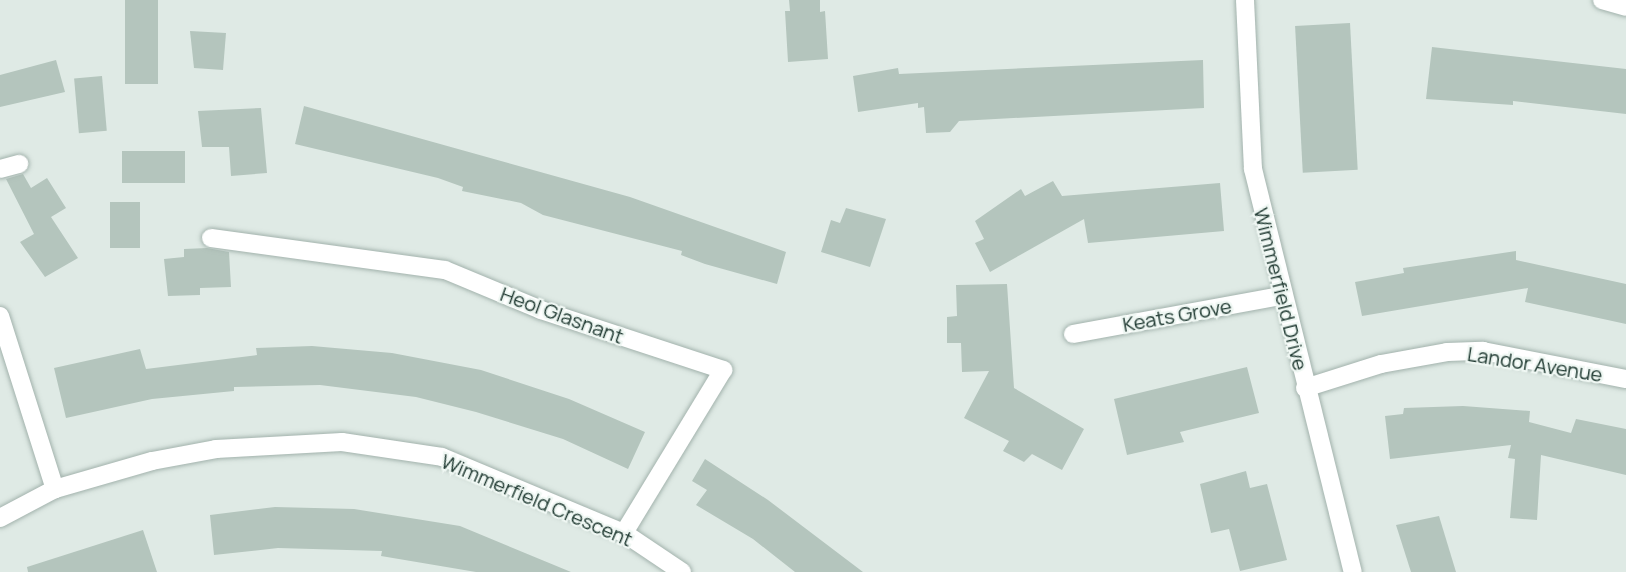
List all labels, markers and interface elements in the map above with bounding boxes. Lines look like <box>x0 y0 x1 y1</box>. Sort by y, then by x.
street label: Wimmerfield Drive <box>1249 205 1313 373</box>
street label: Heol Glasnant <box>497 282 627 348</box>
street label: Keats Grove <box>1121 294 1233 336</box>
street label: Landor Avenue <box>1466 341 1604 387</box>
street label: Wimmerfield Crescent <box>438 449 636 551</box>

